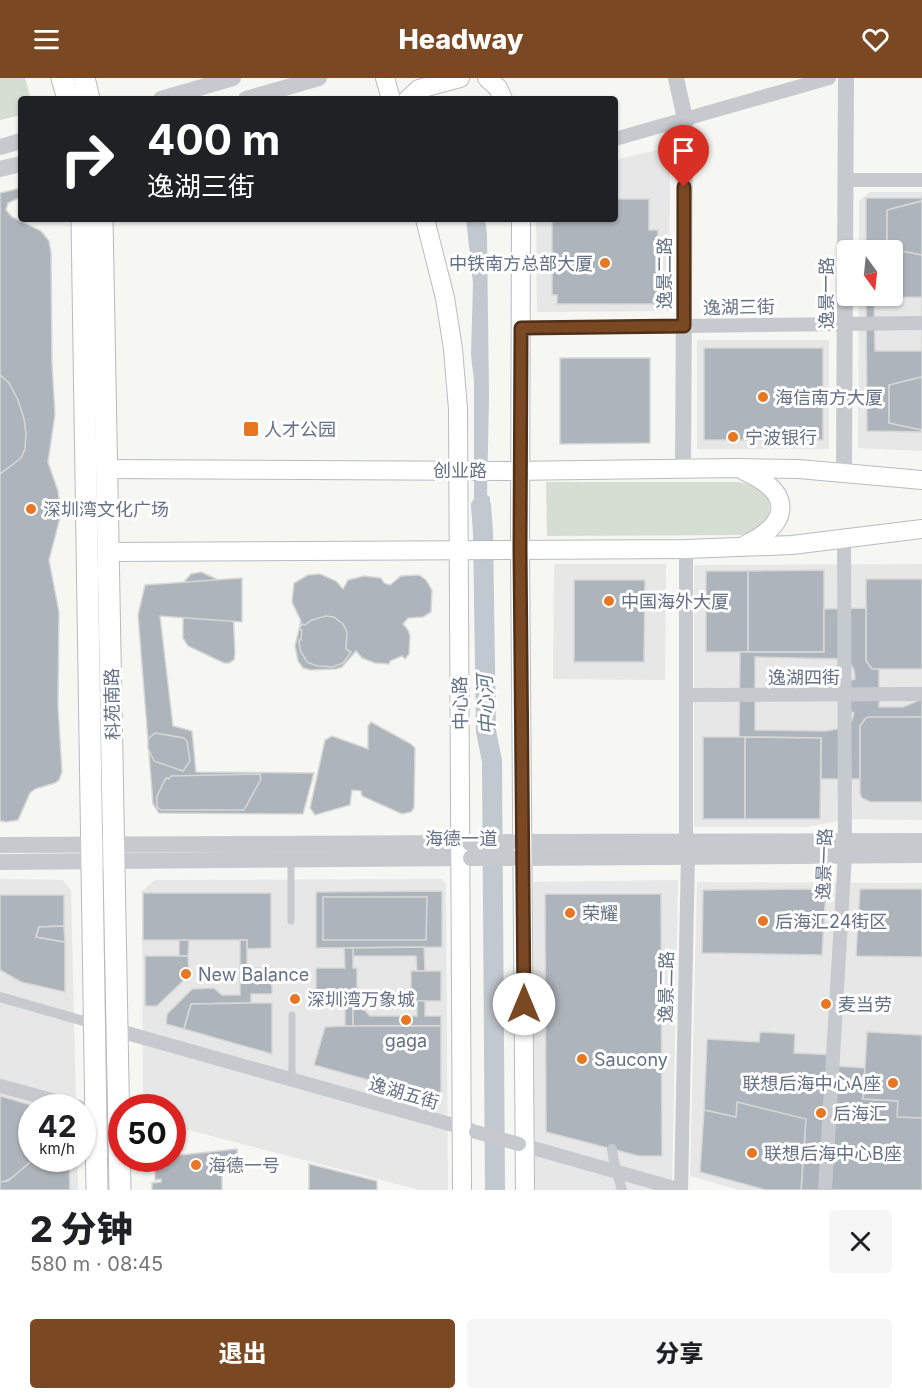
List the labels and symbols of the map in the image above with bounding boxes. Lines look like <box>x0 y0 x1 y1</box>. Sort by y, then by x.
pin <box>658 125 709 187</box>
street label: 逸景二路 <box>654 237 675 309</box>
north arrow <box>837 240 903 306</box>
place label: 中铁南方总部大厦 <box>449 253 593 274</box>
marker: 中铁南方总部大厦 <box>598 256 612 270</box>
street label: 逸景一路 <box>816 257 837 329</box>
street label: 逸湖三街 <box>703 296 775 318</box>
place label: 海信南方大厦 <box>775 387 883 408</box>
marker: 海信南方大厦 <box>756 390 770 404</box>
place label: 人才公园 <box>264 419 336 440</box>
marker: 人才公园 <box>242 420 260 438</box>
place label: 宁波银行 <box>745 427 817 448</box>
marker: 宁波银行 <box>726 430 740 444</box>
street label: 创业路 <box>433 460 487 481</box>
place label: 深圳湾文化广场 <box>43 499 169 520</box>
marker: 深圳湾文化广场 <box>24 502 38 516</box>
place label: 中国海外大厦 <box>621 591 729 612</box>
marker: 中国海外大厦 <box>602 594 616 608</box>
street label: 逸湖四街 <box>768 667 840 688</box>
street label: 科苑南路 <box>101 668 123 740</box>
water label: 中心河 <box>472 670 500 736</box>
street label: 中心路 <box>449 676 471 730</box>
street label: 海德一道 <box>425 828 497 849</box>
street label: 逸景一路 <box>812 828 836 900</box>
place label: 荣耀 <box>582 903 618 924</box>
marker: 荣耀 <box>563 906 577 920</box>
place label: 后海汇24街区 <box>775 911 887 932</box>
marker: 后海汇24街区 <box>756 914 770 928</box>
street label: 逸景二路 <box>655 951 677 1023</box>
place label: New Balance <box>198 964 309 985</box>
marker: New Balance <box>179 967 193 981</box>
position arrow <box>492 972 556 1036</box>
place label: 深圳湾万象城 <box>307 989 415 1010</box>
marker: 深圳湾万象城 <box>288 992 302 1006</box>
place label: 麦当劳 <box>838 994 892 1015</box>
marker: 麦当劳 <box>819 997 833 1011</box>
marker: gaga <box>399 1013 413 1027</box>
place label: gaga <box>385 1030 427 1051</box>
place label: Saucony <box>594 1049 668 1070</box>
marker: Saucony <box>575 1052 589 1066</box>
street label: 逸湖五街 <box>367 1073 441 1113</box>
place label: 联想后海中心A座 <box>743 1073 881 1094</box>
marker: 联想后海中心A座 <box>886 1076 900 1090</box>
speed limit sign: 50 <box>108 1094 186 1172</box>
place label: 后海汇 <box>833 1103 887 1124</box>
marker: 后海汇 <box>814 1106 828 1120</box>
place label: 联想后海中心B座 <box>764 1143 902 1164</box>
marker: 联想后海中心B座 <box>745 1146 759 1160</box>
place label: 海德一号 <box>208 1155 280 1176</box>
marker: 海德一号 <box>189 1158 203 1172</box>

